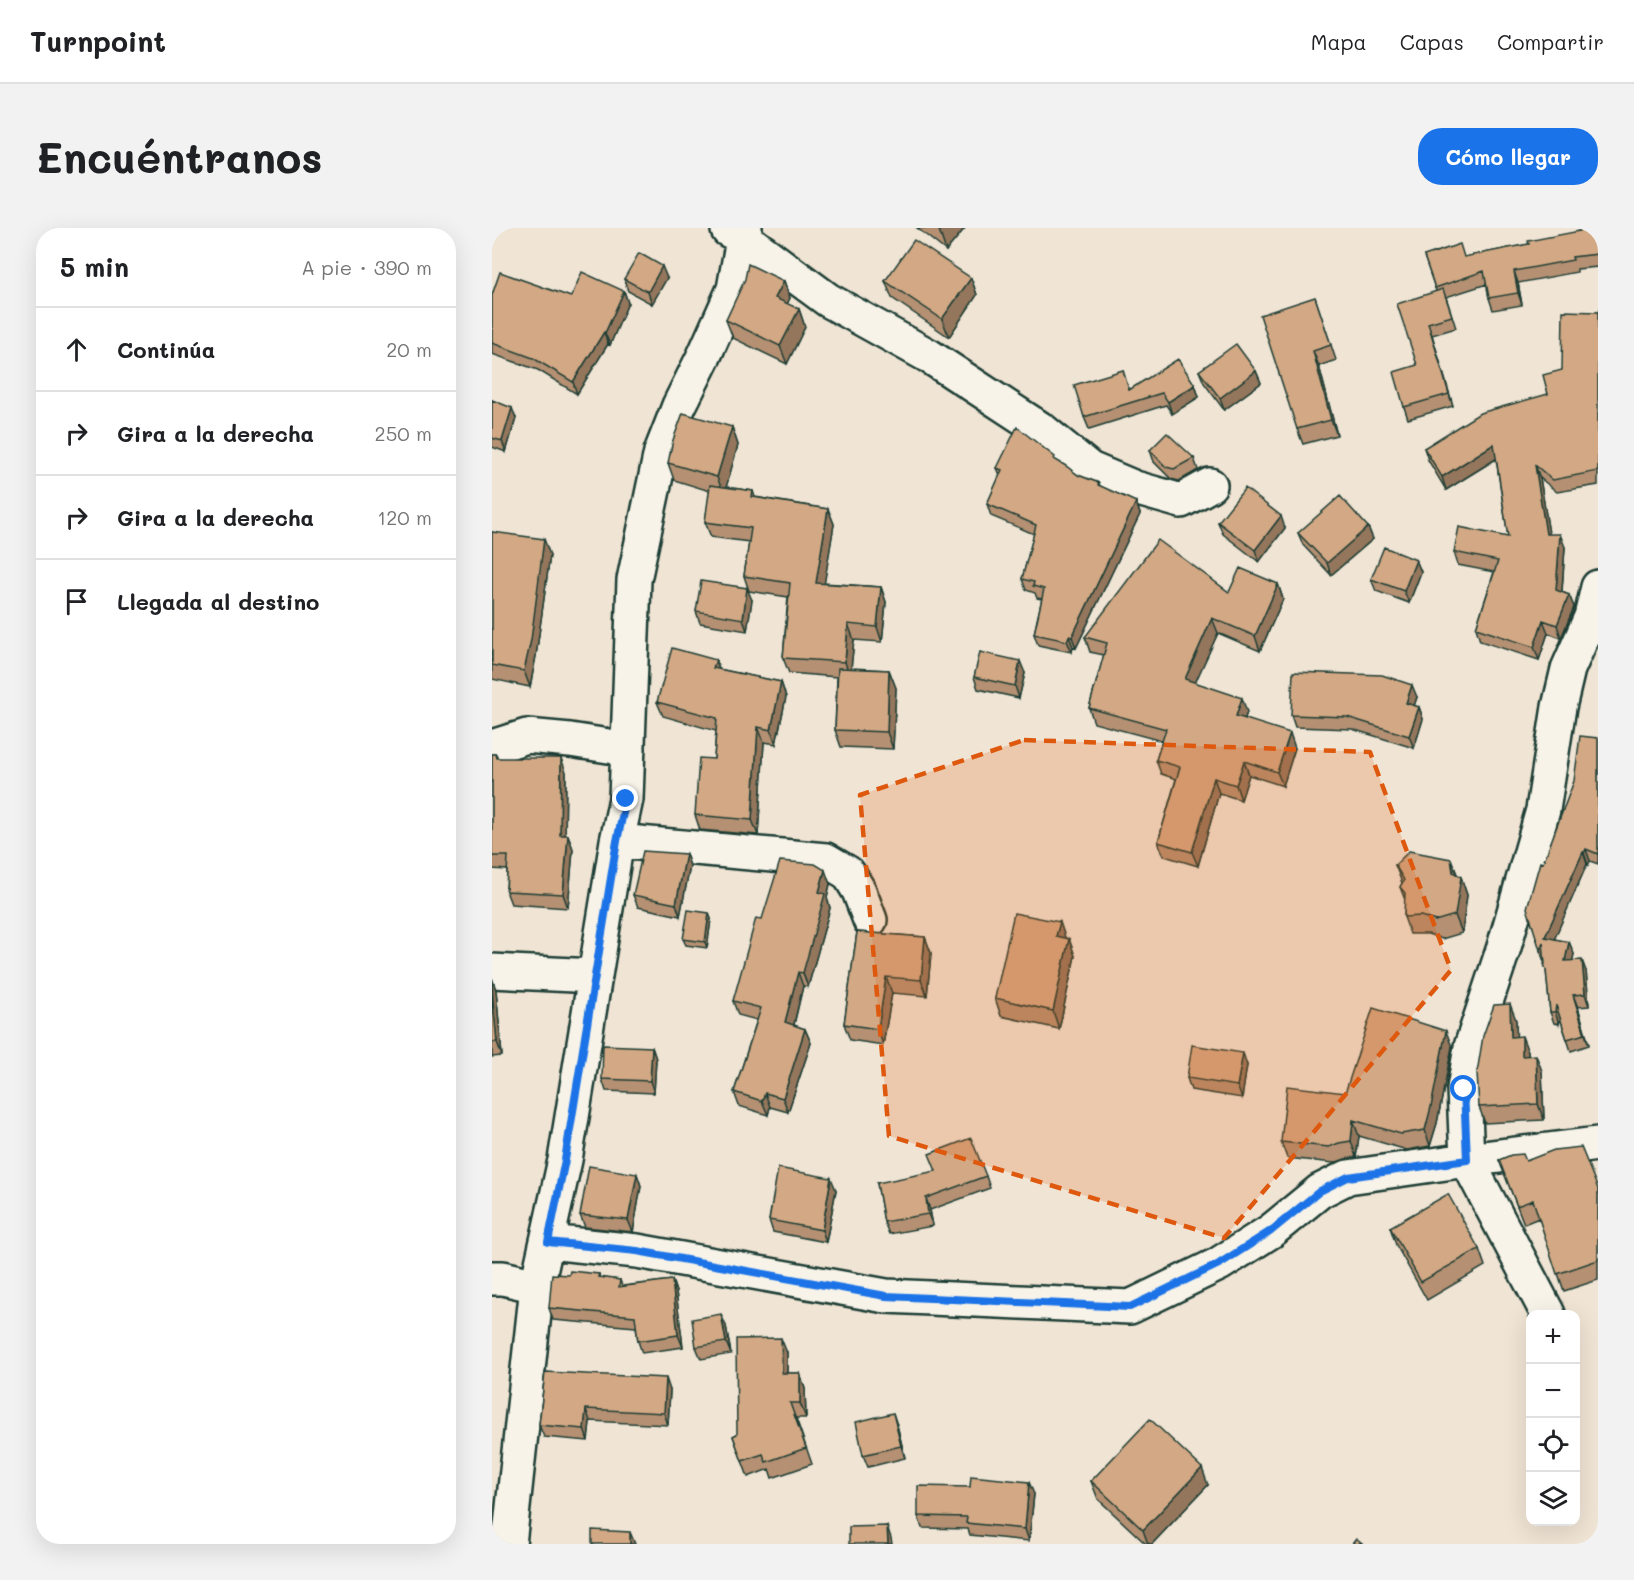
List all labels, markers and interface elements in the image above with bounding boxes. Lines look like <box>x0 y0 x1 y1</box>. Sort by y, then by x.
text: Turnpoint <box>30 23 166 59</box>
text: Mapa <box>1311 28 1367 55</box>
text: Capas <box>1400 28 1464 55</box>
text: Compartir <box>1497 28 1604 55</box>
button: Cómo llegar <box>1418 128 1598 185</box>
text: Encuéntranos <box>36 129 322 184</box>
text: 5 min <box>60 250 129 284</box>
text: A pie · 390 m <box>301 254 432 280</box>
icon: ahead <box>60 333 93 366</box>
text: Continúa <box>117 335 215 364</box>
text: 20 m <box>386 336 432 362</box>
icon: right <box>60 417 93 450</box>
text: Gira a la derecha <box>117 419 314 448</box>
text: 250 m <box>375 420 432 446</box>
icon: right <box>60 501 93 534</box>
text: Gira a la derecha <box>117 503 314 532</box>
text: 120 m <box>377 504 432 530</box>
icon: arrive <box>60 585 93 618</box>
text: Llegada al destino <box>117 587 319 616</box>
route end <box>612 785 638 811</box>
route start <box>1450 1075 1476 1101</box>
map controls <box>1526 1310 1580 1526</box>
button: + <box>1526 1310 1580 1364</box>
button: − <box>1526 1364 1580 1418</box>
button: locate <box>1526 1418 1580 1472</box>
button: layers <box>1526 1472 1580 1526</box>

